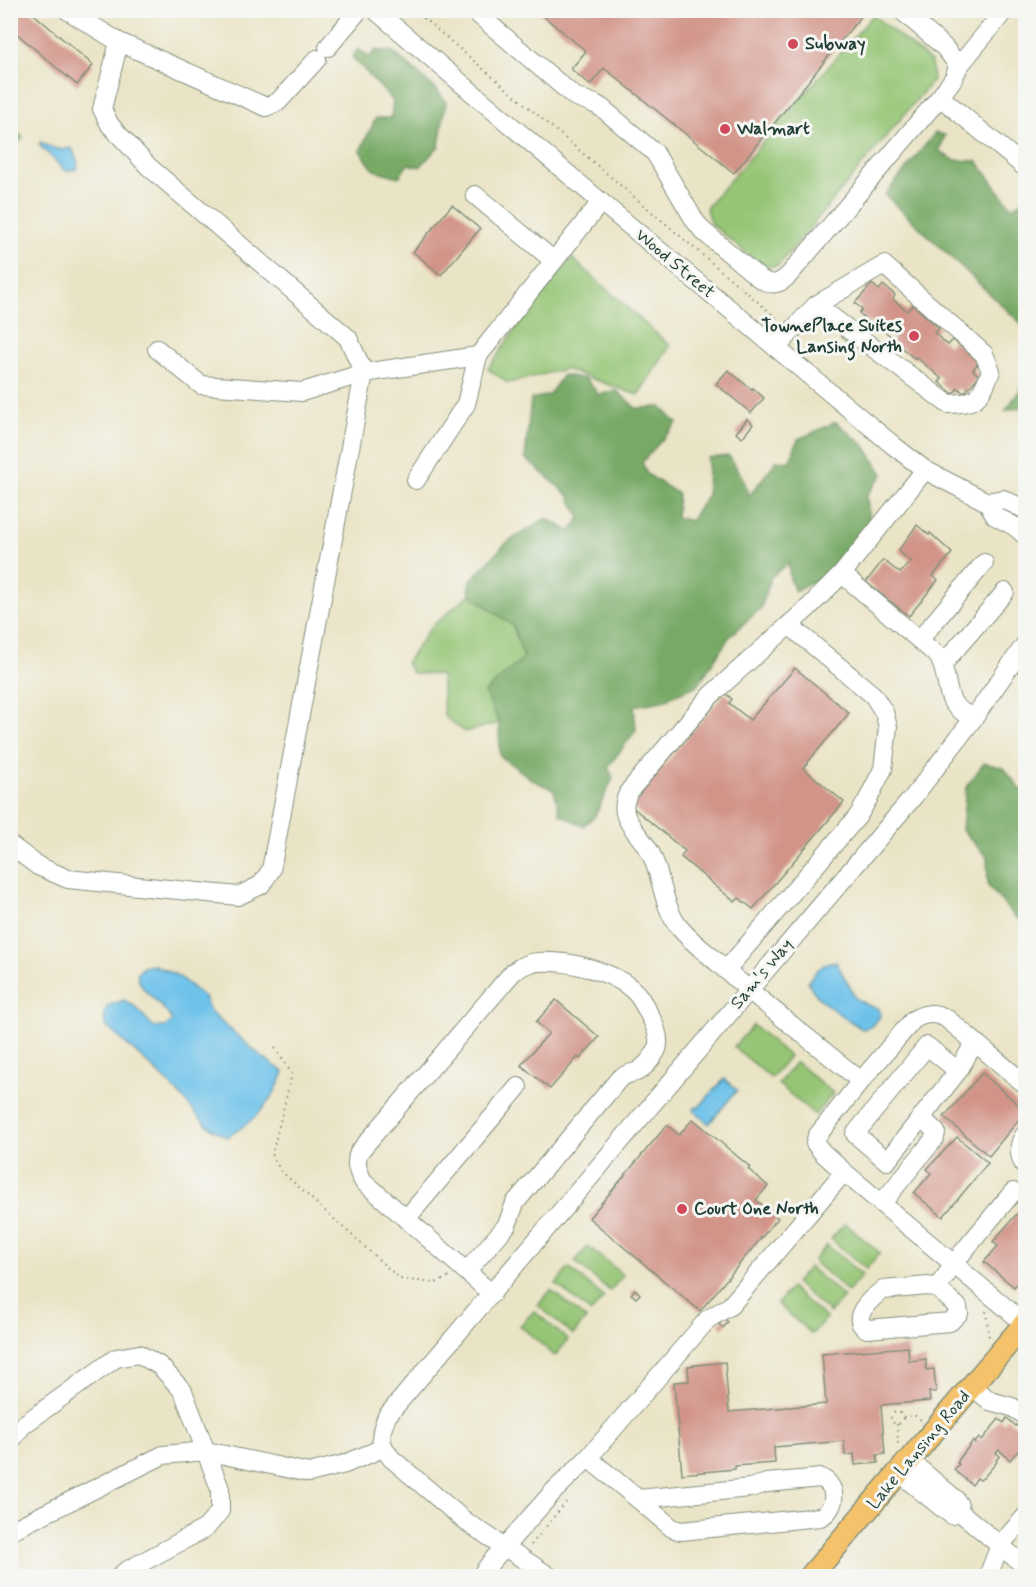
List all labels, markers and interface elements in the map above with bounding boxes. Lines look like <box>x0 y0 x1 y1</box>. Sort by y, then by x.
place label: Subway <box>805 32 866 56</box>
marker: Subway <box>786 37 800 51</box>
place label: Walmart <box>736 117 810 141</box>
marker: Walmart <box>718 122 732 136</box>
street label: Wood Street <box>630 224 720 304</box>
place label: TownePlace Suites Lansing North <box>761 314 902 361</box>
marker: TownePlace Suites Lansing North <box>907 329 921 343</box>
street label: Sam's Way <box>725 933 799 1015</box>
place label: Court One North <box>694 1197 819 1221</box>
marker: Court One North <box>675 1202 689 1216</box>
street label: Lake Lansing Road <box>862 1385 976 1515</box>

